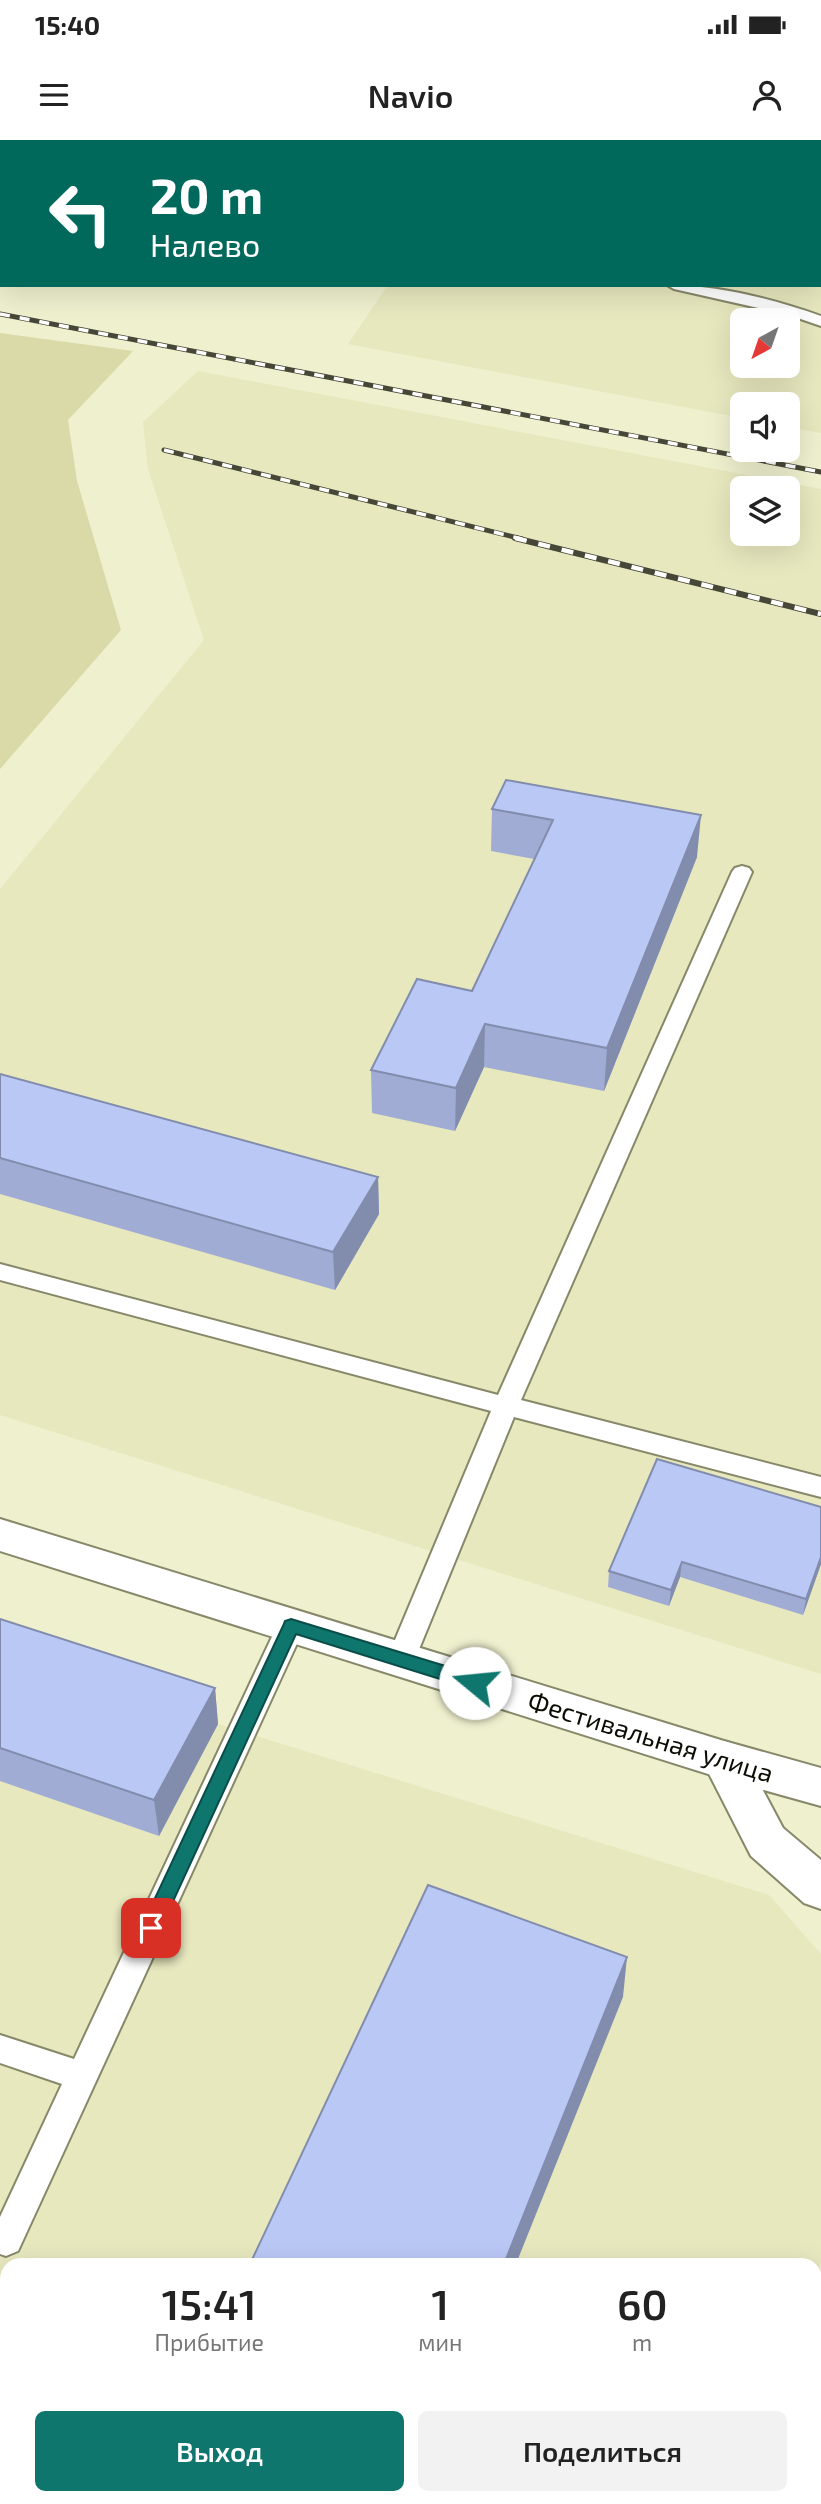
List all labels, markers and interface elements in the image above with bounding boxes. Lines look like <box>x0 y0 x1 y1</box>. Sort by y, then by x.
text: 15:40 <box>35 9 100 40</box>
icon: menu <box>35 76 73 114</box>
text: Navio <box>368 76 453 114</box>
icon: person <box>748 76 786 114</box>
text: 20 m <box>150 165 263 224</box>
icon: left <box>35 168 126 259</box>
text: Налево <box>150 225 260 263</box>
north arrow <box>730 308 800 378</box>
map controls <box>730 308 800 546</box>
button: sound <box>730 392 800 462</box>
button: layers <box>730 476 800 546</box>
position arrow <box>438 1646 512 1720</box>
street label: Фестивальная улица <box>524 1684 777 1789</box>
pin <box>121 1898 181 1958</box>
icon: arrive <box>132 1909 170 1947</box>
text: 15:41 <box>162 2278 257 2328</box>
text: 1 <box>432 2278 449 2328</box>
text: 60 <box>617 2278 667 2328</box>
text: Прибытие <box>155 2328 264 2356</box>
text: мин <box>418 2328 462 2356</box>
text: m <box>632 2328 652 2356</box>
button: Выход <box>35 2411 404 2491</box>
button: Поделиться <box>418 2411 787 2491</box>

